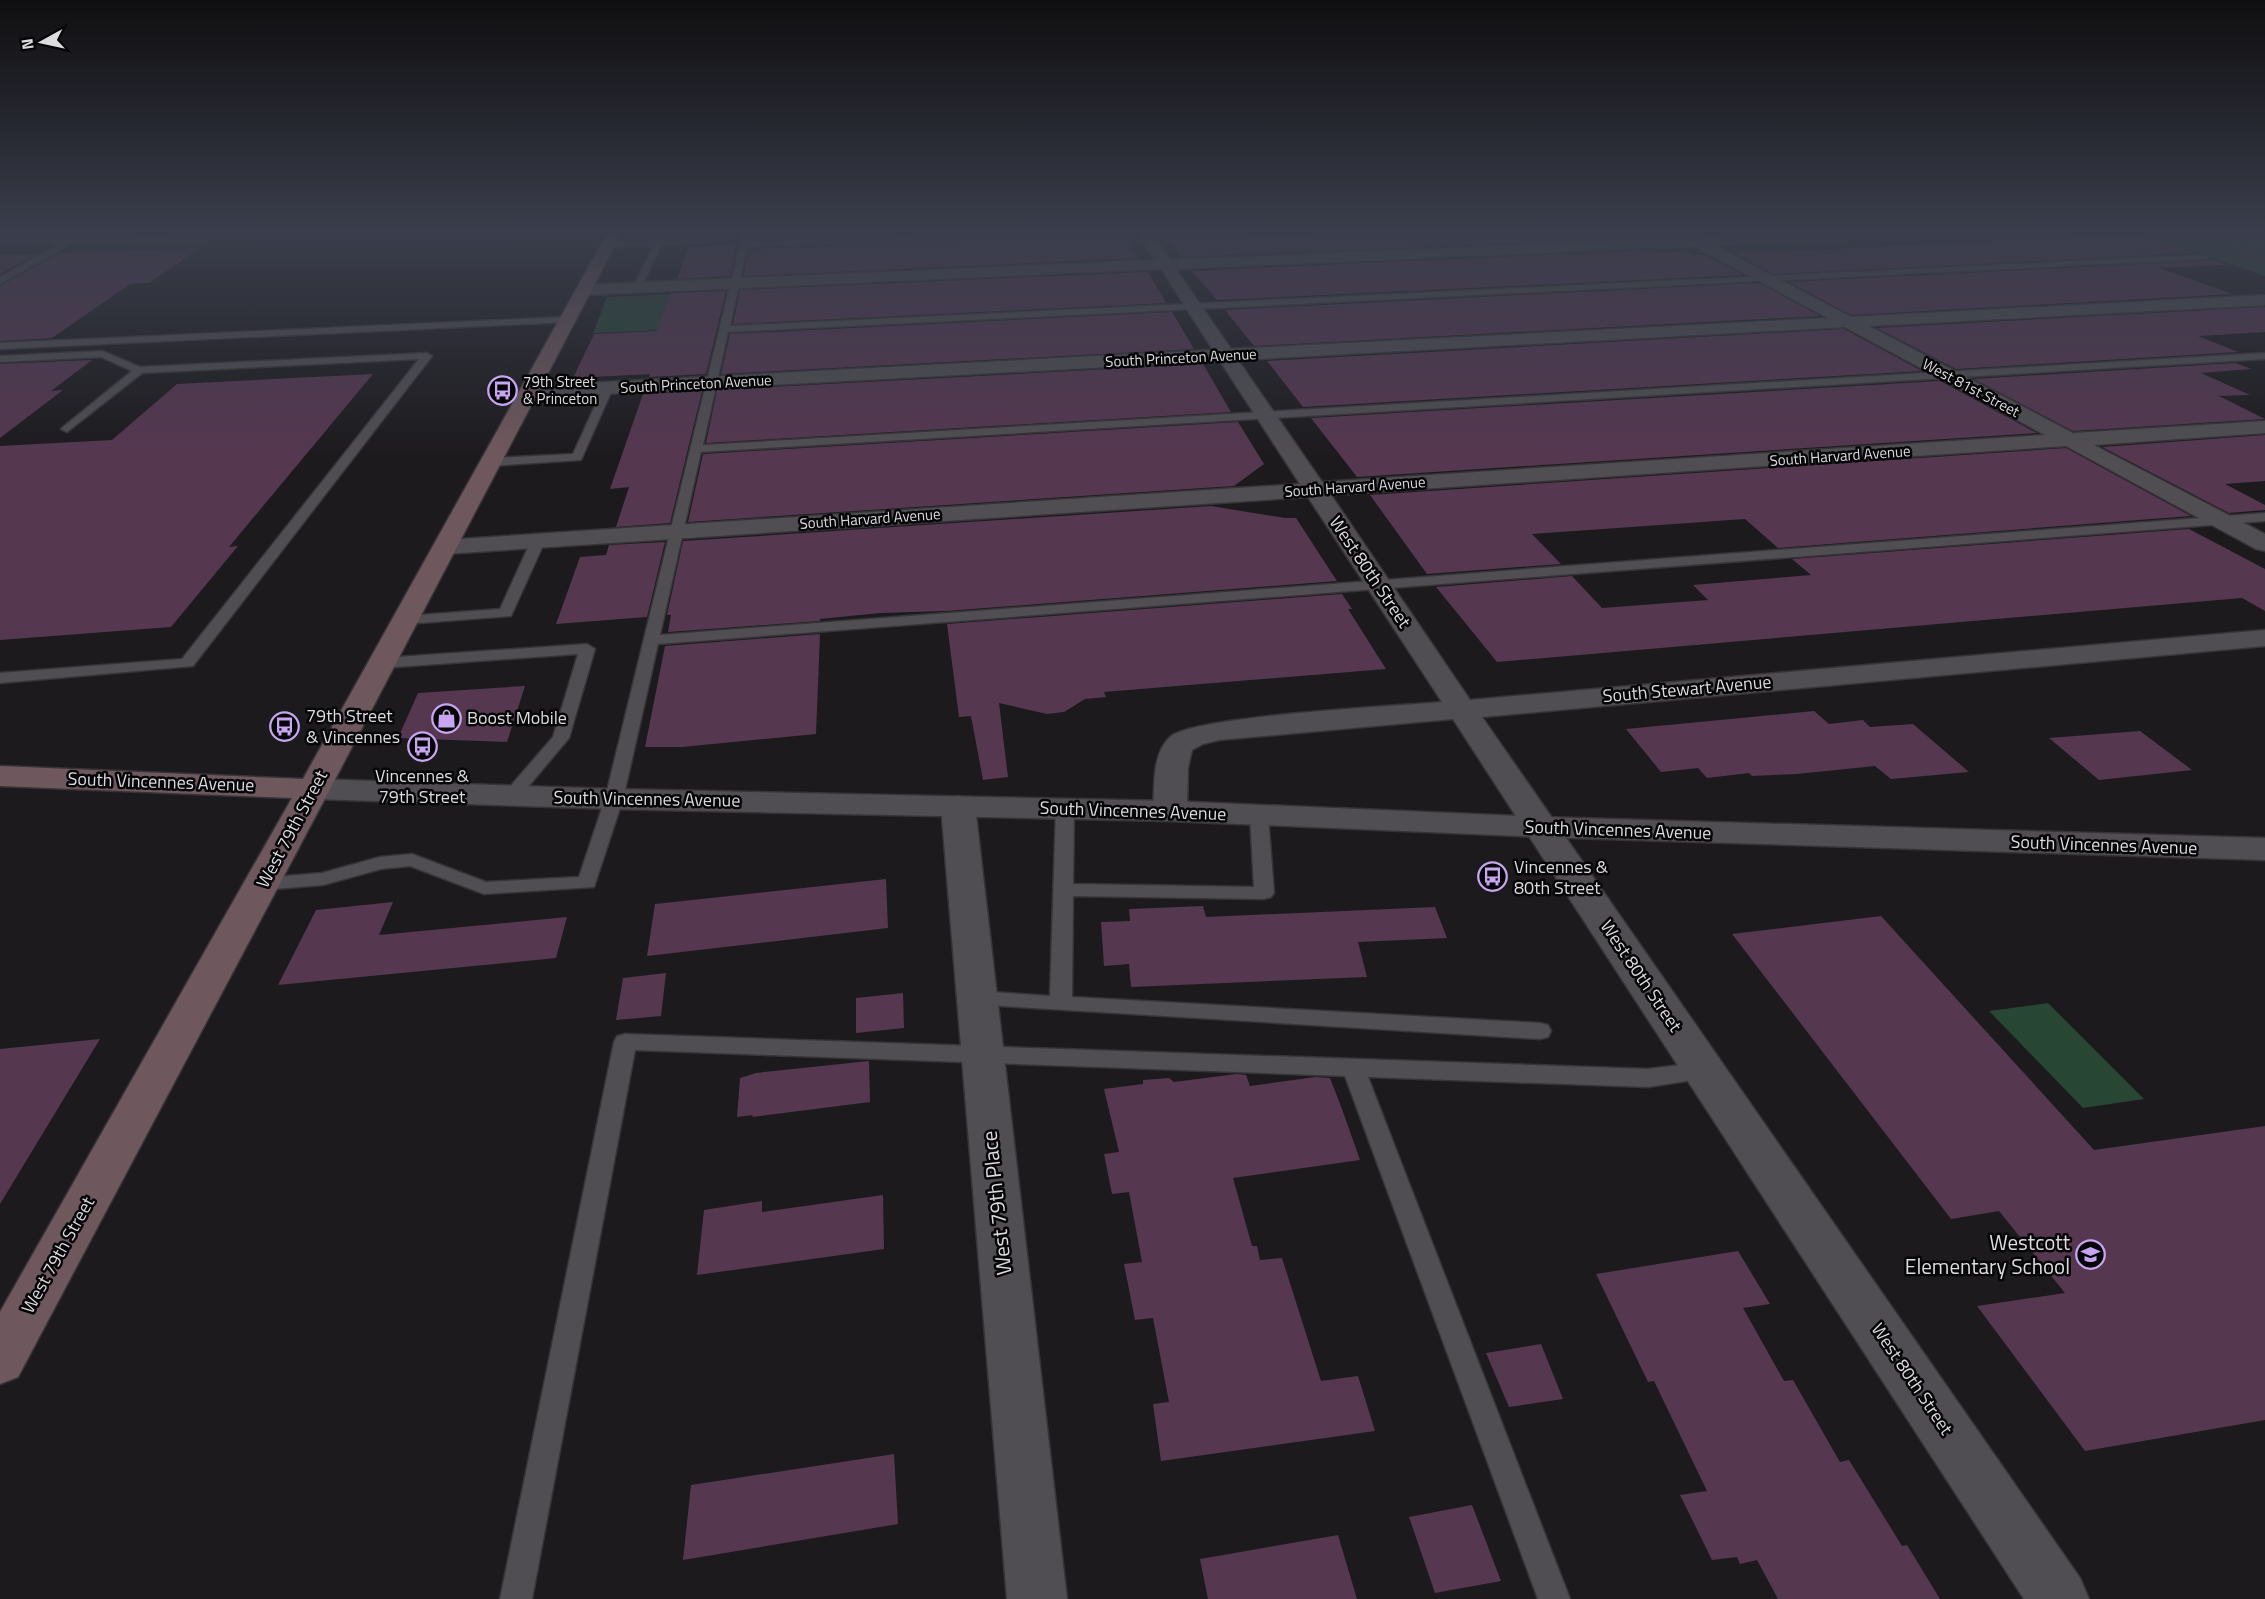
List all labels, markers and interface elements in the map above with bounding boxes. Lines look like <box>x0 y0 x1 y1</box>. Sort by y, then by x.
north arrow <box>12 12 72 72</box>
text: N <box>14 37 40 51</box>
street label: South Princeton Avenue <box>1105 342 1257 373</box>
street label: West 81st Street <box>1919 352 2025 423</box>
street label: South Princeton Avenue <box>620 368 772 399</box>
place label: 79th Street & Princeton <box>523 370 597 410</box>
bus stop icon: 79th Street & Princeton <box>486 375 518 407</box>
street label: South Harvard Avenue <box>1769 439 1911 472</box>
street label: South Harvard Avenue <box>1284 470 1426 503</box>
street label: South Harvard Avenue <box>799 502 941 535</box>
street label: West 80th Street <box>1323 510 1418 634</box>
street label: South Stewart Avenue <box>1602 668 1772 709</box>
place label: 79th Street & Vincennes <box>306 702 400 750</box>
shop icon: Boost Mobile <box>430 702 462 734</box>
place label: Boost Mobile <box>467 704 567 731</box>
bus stop icon: 79th Street & Vincennes <box>269 710 301 742</box>
bus stop icon: Vincennes & 79th Street <box>406 731 438 763</box>
place label: Vincennes & 79th Street <box>375 762 470 810</box>
street label: South Vincennes Avenue <box>67 765 255 798</box>
street label: West 79th Street <box>249 765 334 892</box>
street label: South Vincennes Avenue <box>553 783 741 814</box>
street label: South Vincennes Avenue <box>1039 794 1227 827</box>
street label: South Vincennes Avenue <box>1524 813 1712 846</box>
street label: South Vincennes Avenue <box>2010 828 2198 861</box>
place label: Vincennes & 80th Street <box>1514 853 1609 901</box>
bus stop icon: Vincennes & 80th Street <box>1477 861 1509 893</box>
street label: West 80th Street <box>1594 914 1689 1038</box>
street label: West 79th Place <box>973 1129 1019 1277</box>
street label: West 79th Street <box>14 1191 101 1318</box>
place label: Westcott Elementary School <box>1905 1226 2071 1282</box>
school or university icon: Westcott Elementary School <box>2075 1239 2107 1271</box>
street label: West 80th Street <box>1865 1317 1960 1441</box>

